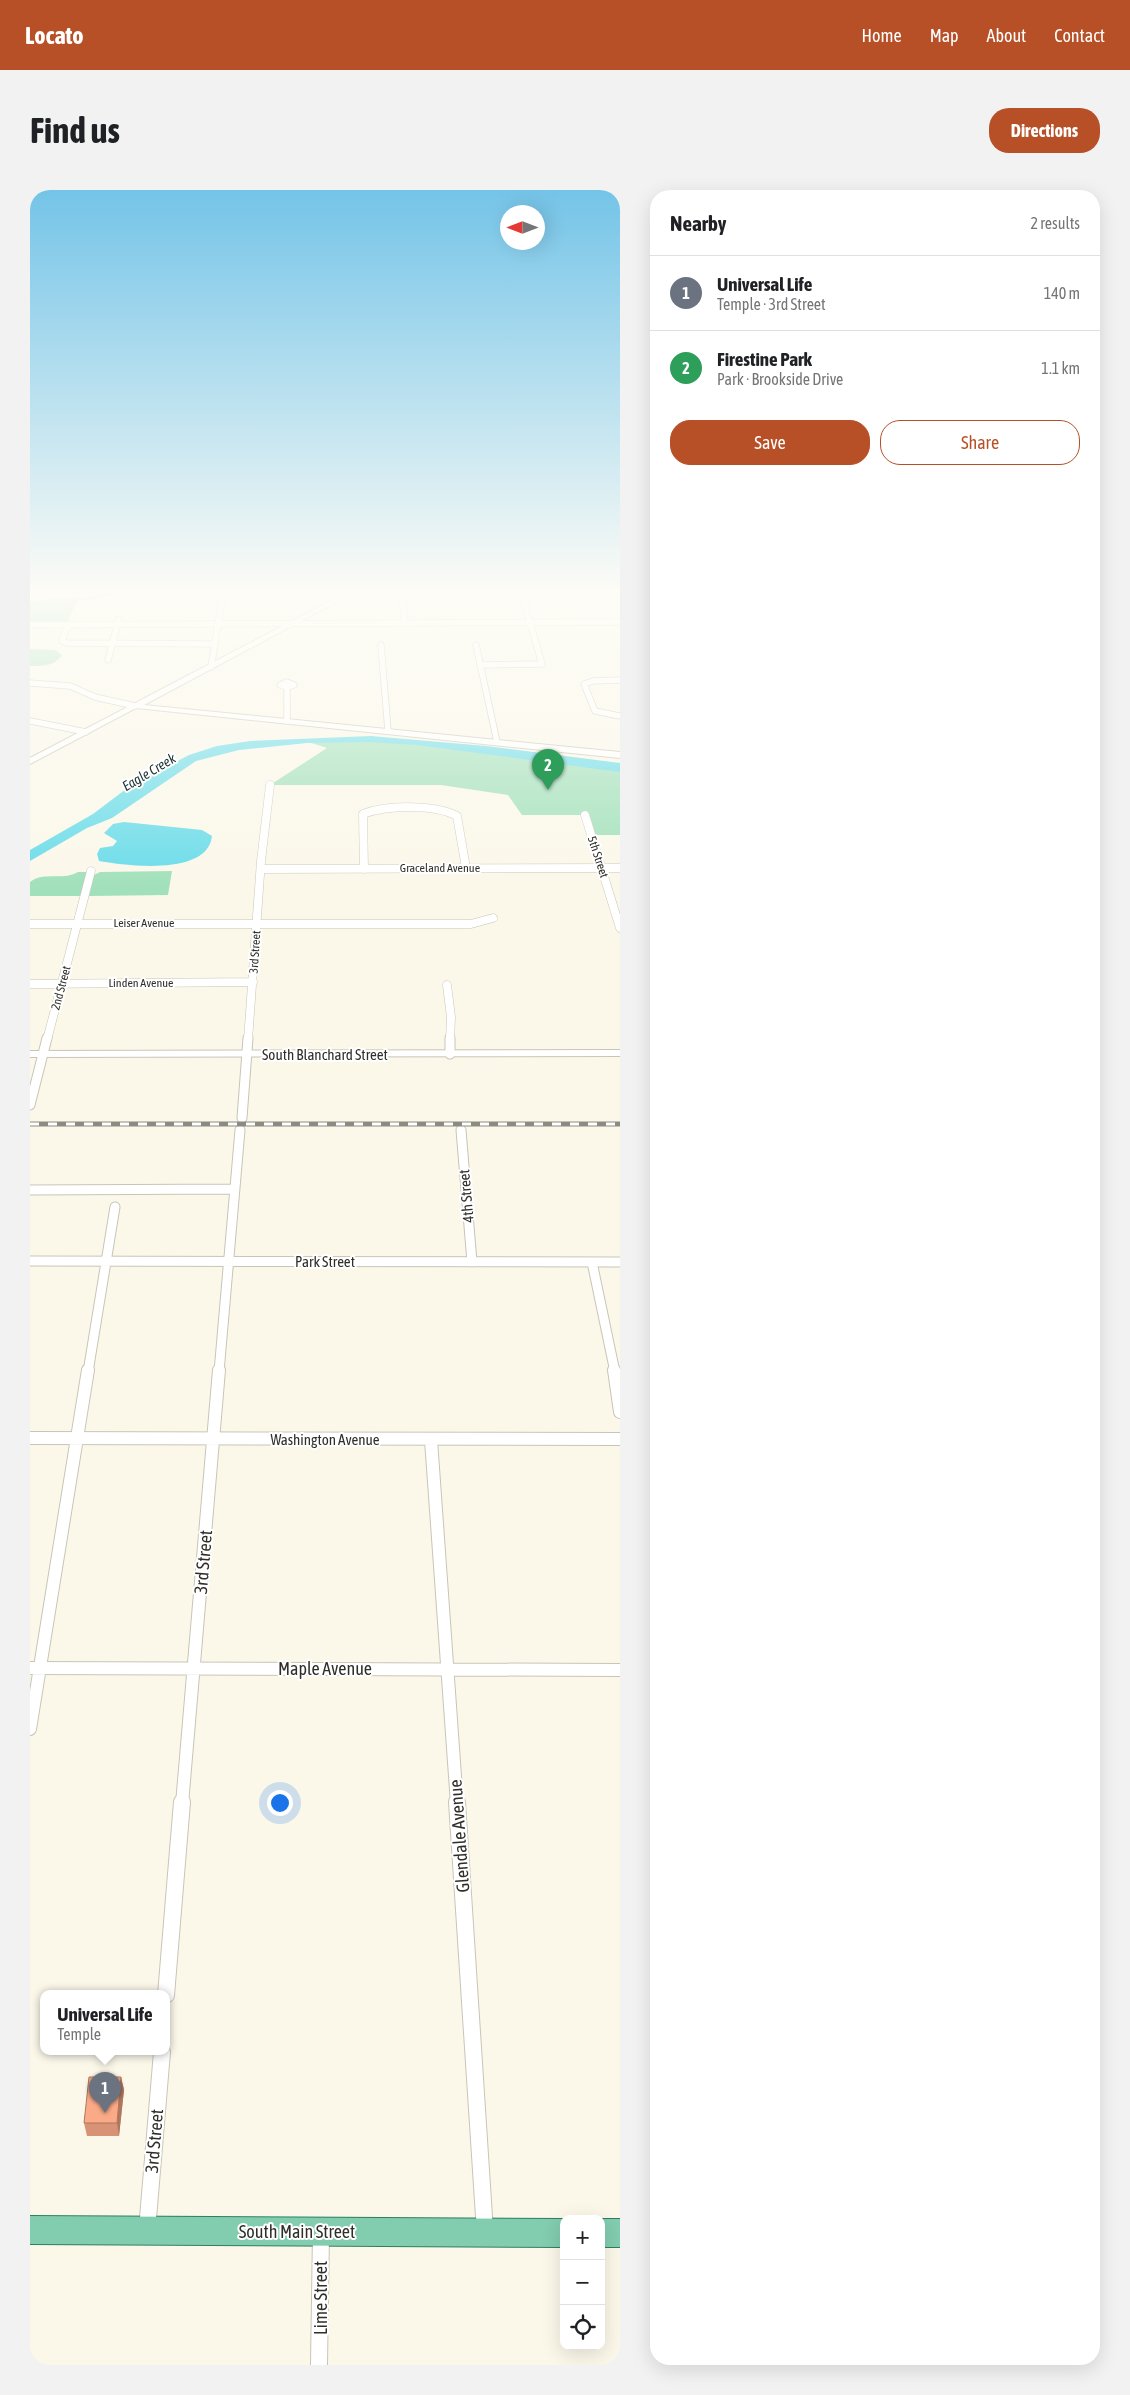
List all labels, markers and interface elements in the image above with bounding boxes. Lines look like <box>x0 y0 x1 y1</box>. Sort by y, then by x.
text: Locato <box>25 22 84 49</box>
text: Home <box>862 25 902 46</box>
text: Map <box>930 25 959 46</box>
text: About <box>987 25 1026 46</box>
text: Contact <box>1054 25 1105 46</box>
button: Directions <box>989 108 1100 153</box>
text: Find us <box>30 110 120 150</box>
north arrow <box>500 205 545 250</box>
text: Nearby <box>670 211 726 235</box>
text: 2 results <box>1030 214 1080 232</box>
text: Universal Life <box>717 273 812 295</box>
text: 1 <box>682 284 690 302</box>
text: 140 m <box>1044 284 1080 302</box>
text: Temple · 3rd Street <box>717 295 826 313</box>
text: Firestine Park <box>717 348 812 370</box>
text: 2 <box>682 359 690 377</box>
text: 1.1 km <box>1041 359 1080 377</box>
text: Park · Brookside Drive <box>717 370 843 388</box>
button: Save <box>670 420 870 465</box>
button: Share <box>880 420 1080 465</box>
water label: Eagle Creek <box>119 749 179 794</box>
pin: 2 <box>532 749 564 790</box>
street label: 5th Street <box>585 834 611 880</box>
street label: Graceland Avenue <box>400 861 480 875</box>
street label: Leiser Avenue <box>114 916 174 930</box>
street label: 3rd Street <box>247 930 264 974</box>
street label: 2nd Street <box>48 964 74 1012</box>
street label: Linden Avenue <box>108 976 174 990</box>
street label: South Blanchard Street <box>262 1046 388 1063</box>
street label: 4th Street <box>455 1169 477 1223</box>
street label: Park Street <box>295 1253 355 1270</box>
street label: Washington Avenue <box>270 1431 380 1448</box>
street label: 3rd Street <box>190 1529 216 1595</box>
street label: Maple Avenue <box>278 1658 372 1679</box>
street label: Glendale Avenue <box>445 1779 473 1893</box>
your location <box>267 1790 293 1816</box>
popup <box>40 1990 170 2055</box>
text: Universal Life <box>57 2003 153 2025</box>
text: Temple <box>57 2025 101 2043</box>
pin: 1 <box>89 2072 121 2113</box>
street label: 3rd Street <box>141 2108 167 2174</box>
map controls <box>560 2215 605 2350</box>
button: + <box>560 2215 605 2260</box>
street label: South Main Street <box>239 2221 355 2242</box>
button: − <box>560 2260 605 2305</box>
street label: Lime Street <box>310 2261 331 2335</box>
button: locate <box>560 2305 605 2350</box>

